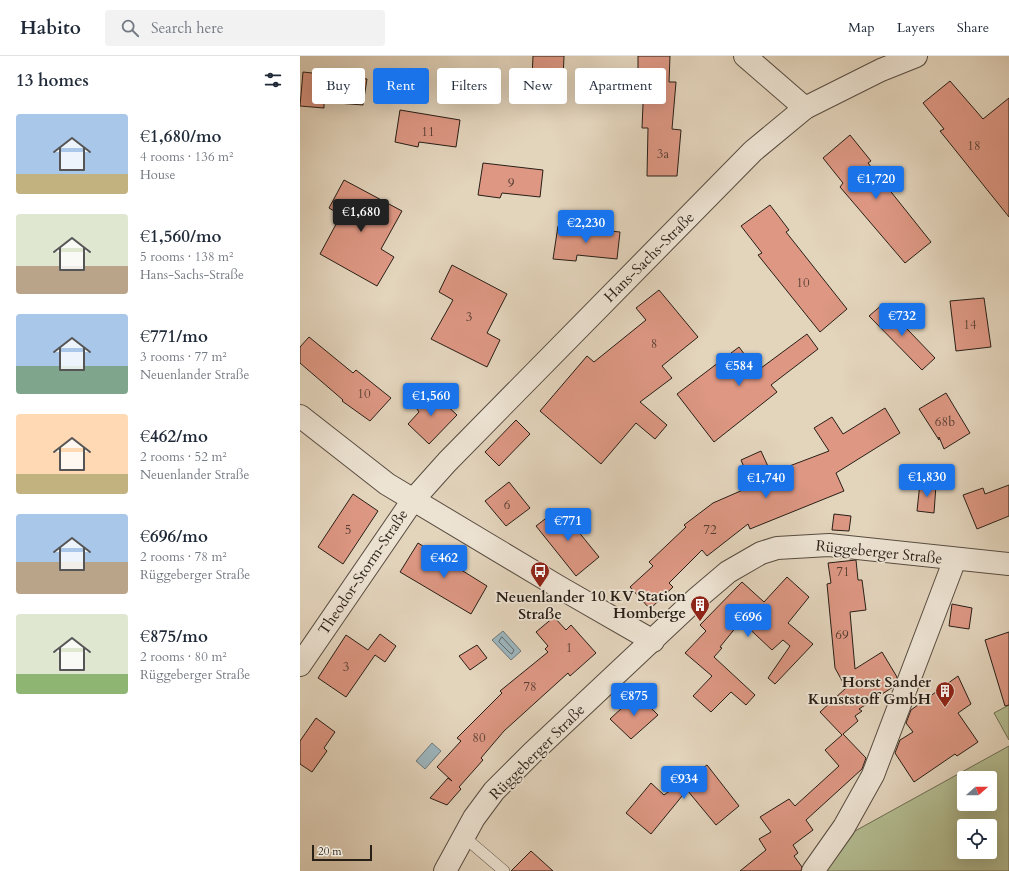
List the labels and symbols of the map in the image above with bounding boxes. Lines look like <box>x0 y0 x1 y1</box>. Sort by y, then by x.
house number: 11 <box>421 123 435 141</box>
house number: 18 <box>967 137 981 155</box>
house number: 3a <box>657 145 670 163</box>
pin: €1,720 <box>843 166 909 200</box>
house number: 9 <box>508 174 515 192</box>
pin: €1,680 <box>328 199 394 233</box>
street label: Hans-Sachs-Straße <box>600 207 699 306</box>
pin: €2,230 <box>553 210 619 244</box>
house number: 10 <box>796 274 810 292</box>
pin: €732 <box>878 303 926 337</box>
house number: 3 <box>466 308 472 326</box>
house number: 14 <box>963 316 977 334</box>
house number: 8 <box>651 335 657 353</box>
pin: €584 <box>715 353 763 387</box>
pin: €1,560 <box>398 383 464 417</box>
house number: 10 <box>357 385 371 403</box>
house number: 68b <box>935 413 955 431</box>
pin: €1,830 <box>894 464 960 498</box>
pin: €1,740 <box>733 465 799 499</box>
house number: 6 <box>504 496 511 514</box>
street label: Theodor-Storm-Straße <box>313 505 413 639</box>
pin: €771 <box>544 508 592 542</box>
house number: 5 <box>345 521 351 539</box>
house number: 72 <box>703 521 717 539</box>
street label: Rüggeberger Straße <box>815 535 944 569</box>
pin: €462 <box>420 545 468 579</box>
bus stop icon: Neuenlander Straße <box>529 560 551 588</box>
house number: 71 <box>836 563 850 581</box>
place label: 10 KV Station Homberge <box>590 586 686 623</box>
place label: Neuenlander Straße <box>496 587 585 624</box>
building icon: 10 KV Station Homberge <box>689 594 711 622</box>
pin: €696 <box>724 604 772 638</box>
house number: 69 <box>835 626 849 644</box>
house number: 1 <box>566 639 572 657</box>
house number: 3 <box>343 658 349 676</box>
place label: Horst Sander Kunststoff GmbH <box>808 672 932 709</box>
house number: 78 <box>523 678 537 696</box>
building icon: Horst Sander Kunststoff GmbH <box>934 680 956 708</box>
pin: €875 <box>610 683 658 717</box>
street label: Rüggeberger Straße <box>485 700 589 804</box>
house number: 80 <box>472 729 486 747</box>
pin: €934 <box>660 766 708 800</box>
north arrow <box>957 771 997 811</box>
scale bar <box>312 843 372 862</box>

